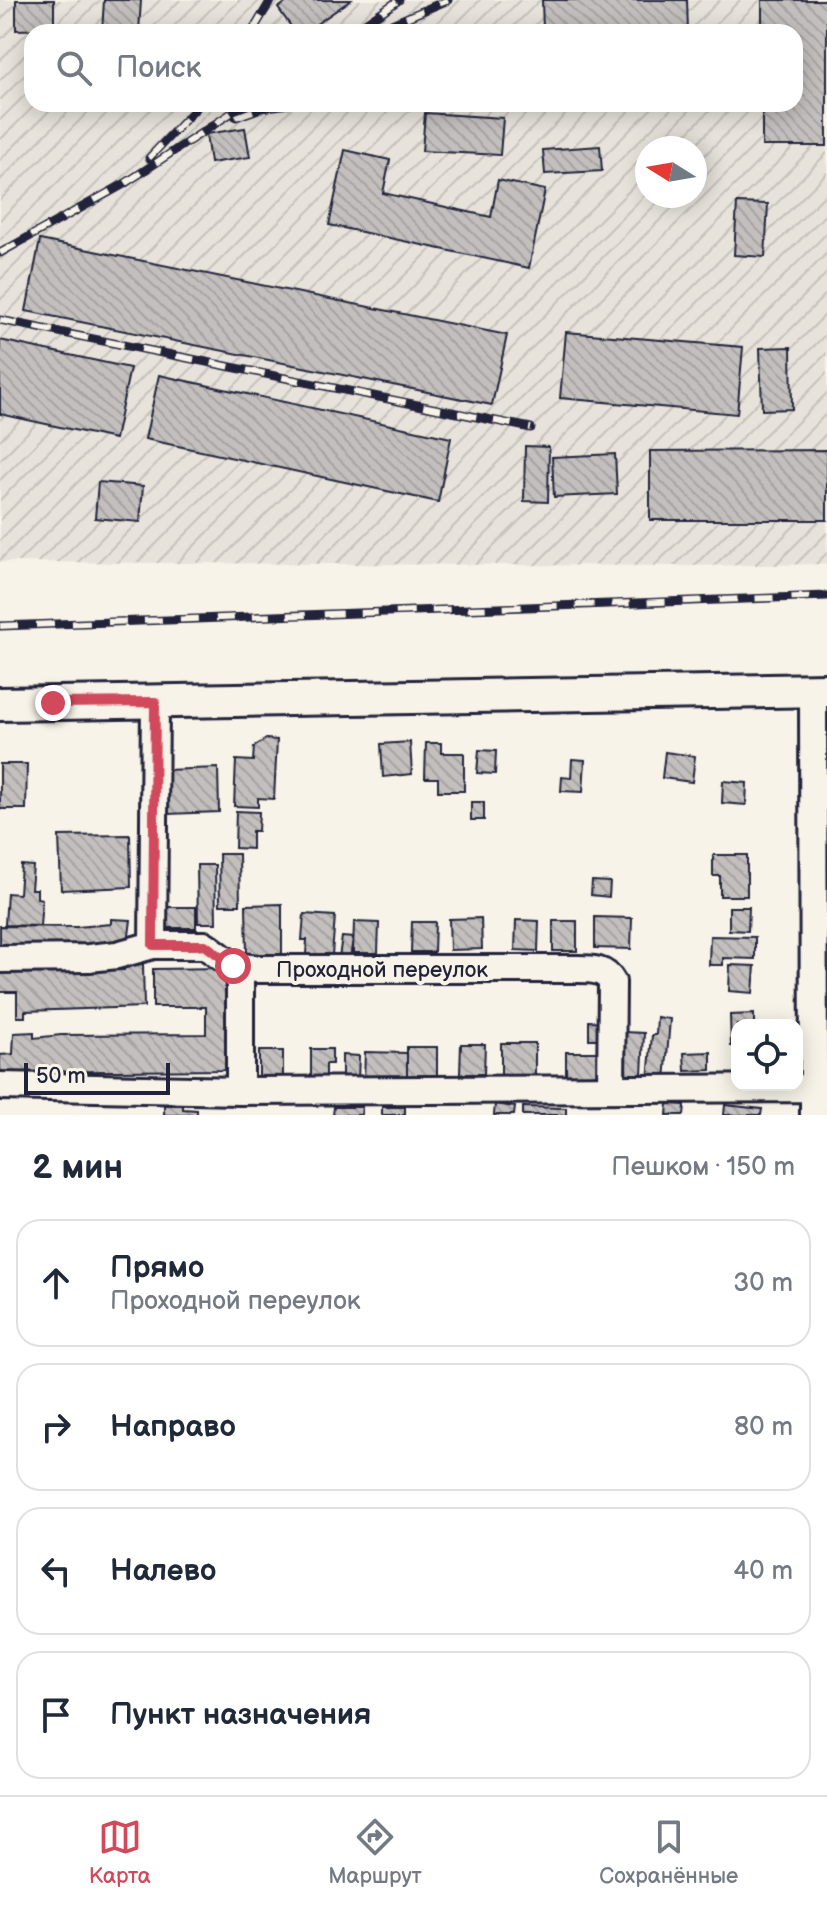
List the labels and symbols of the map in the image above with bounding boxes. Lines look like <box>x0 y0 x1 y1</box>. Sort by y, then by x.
north arrow <box>635 136 707 208</box>
route end <box>35 685 71 721</box>
route start <box>215 948 251 984</box>
street label: Проходной переулок <box>276 957 488 984</box>
scale bar <box>24 1059 170 1095</box>

